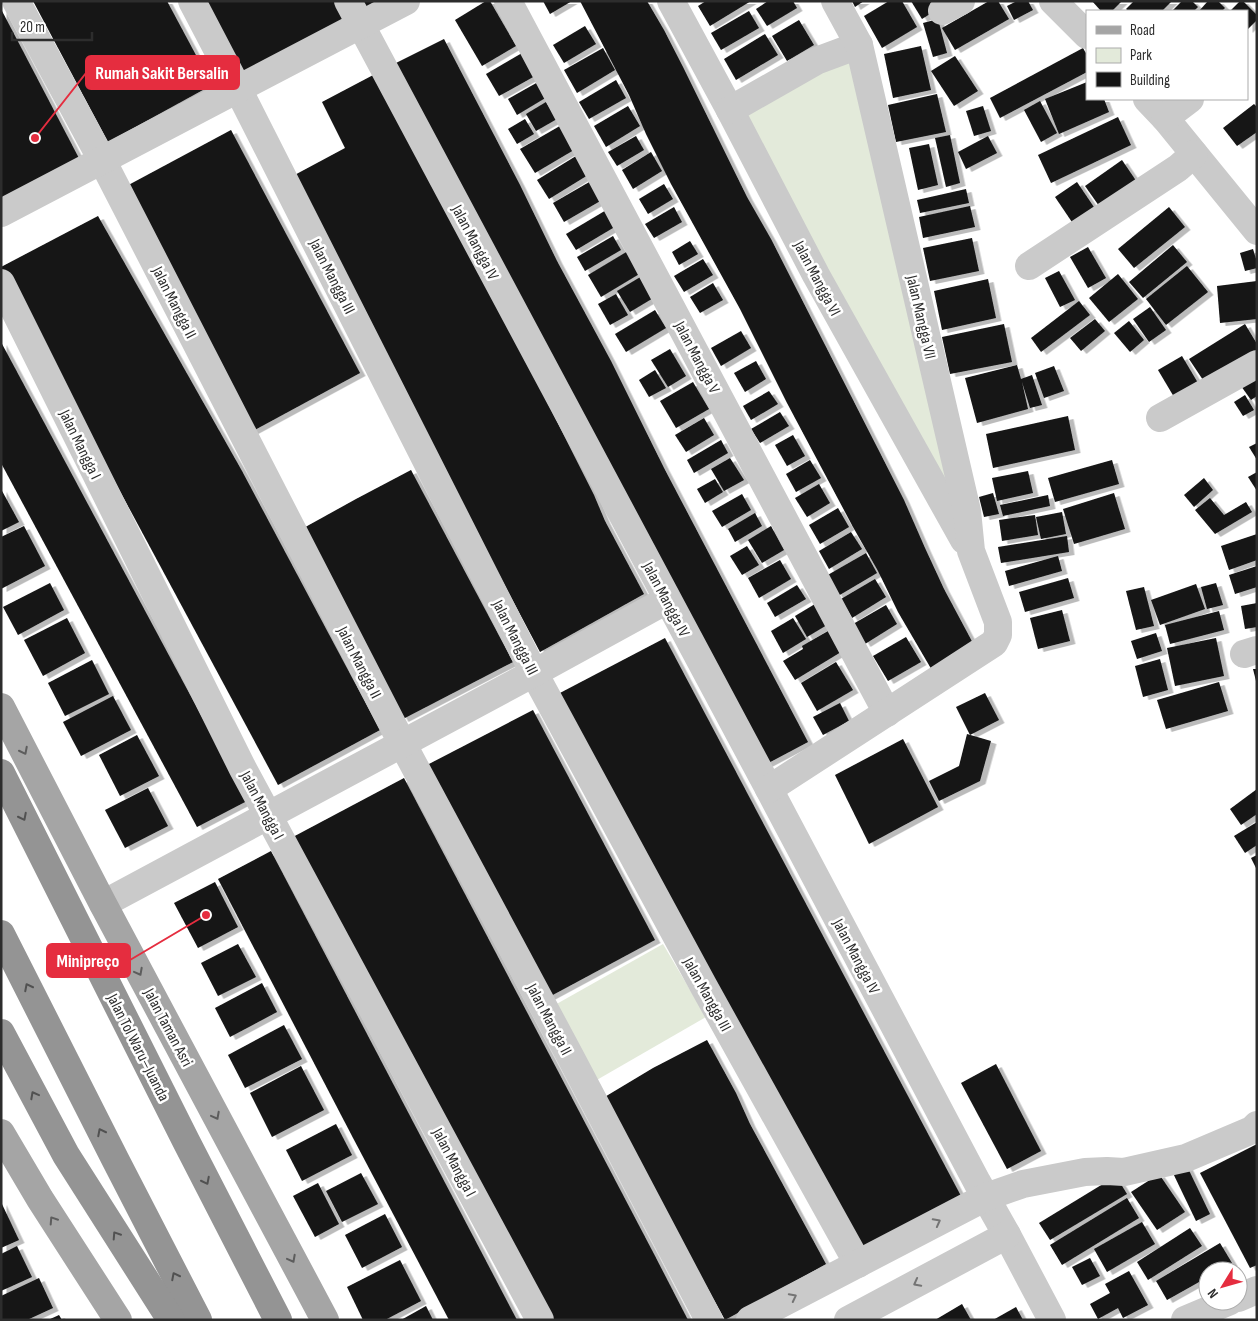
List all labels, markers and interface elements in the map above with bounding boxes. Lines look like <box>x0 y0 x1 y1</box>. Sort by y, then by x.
scale bar <box>12 10 92 42</box>
legend <box>1086 10 1248 100</box>
text: 20 m <box>20 18 45 37</box>
text: Road <box>1130 21 1155 40</box>
text: Park <box>1130 46 1152 65</box>
callout: Rumah Sakit Bersalin <box>86 56 239 89</box>
text: Rumah Sakit Bersalin <box>95 63 229 84</box>
text: Building <box>1130 71 1170 90</box>
street label: Jalan Mangga IV <box>447 201 503 284</box>
street label: Jalan Mangga III <box>304 235 359 317</box>
street label: Jalan Mangga VI <box>789 237 844 319</box>
street label: Jalan Mangga II <box>147 263 200 342</box>
street label: Jalan Mangga VII <box>901 273 939 361</box>
street label: Jalan Mangga V <box>669 318 724 398</box>
street label: Jalan Mangga I <box>54 406 105 483</box>
street label: Jalan Mangga IV <box>638 558 694 641</box>
street label: Jalan Mangga III <box>487 596 542 678</box>
street label: Jalan Mangga II <box>332 623 385 702</box>
one-way arrow <box>18 745 28 754</box>
street label: Jalan Mangga I <box>235 767 288 843</box>
one-way arrow <box>17 812 27 821</box>
street label: Jalan Mangga IV <box>828 915 884 998</box>
callout: Minipreço <box>47 944 130 977</box>
text: Minipreço <box>57 951 120 972</box>
street label: Jalan Mangga III <box>678 954 735 1035</box>
one-way arrow <box>133 967 143 976</box>
street label: Jalan Mangga II <box>521 980 575 1059</box>
one-way arrow <box>24 983 34 992</box>
street label: Jalan Taman Asri <box>139 985 196 1070</box>
street label: Jalan Tol Waru–Juanda <box>102 990 173 1105</box>
one-way arrow <box>31 1091 41 1100</box>
one-way arrow <box>210 1110 220 1119</box>
street label: Jalan Mangga I <box>427 1124 480 1200</box>
one-way arrow <box>97 1128 107 1137</box>
one-way arrow <box>200 1176 210 1185</box>
one-way arrow <box>50 1216 60 1225</box>
one-way arrow <box>932 1218 941 1228</box>
one-way arrow <box>113 1231 123 1240</box>
one-way arrow <box>286 1254 296 1263</box>
north arrow <box>1198 1261 1248 1311</box>
one-way arrow <box>171 1273 181 1282</box>
one-way arrow <box>914 1276 923 1286</box>
text: N <box>1204 1285 1222 1302</box>
one-way arrow <box>788 1293 797 1303</box>

